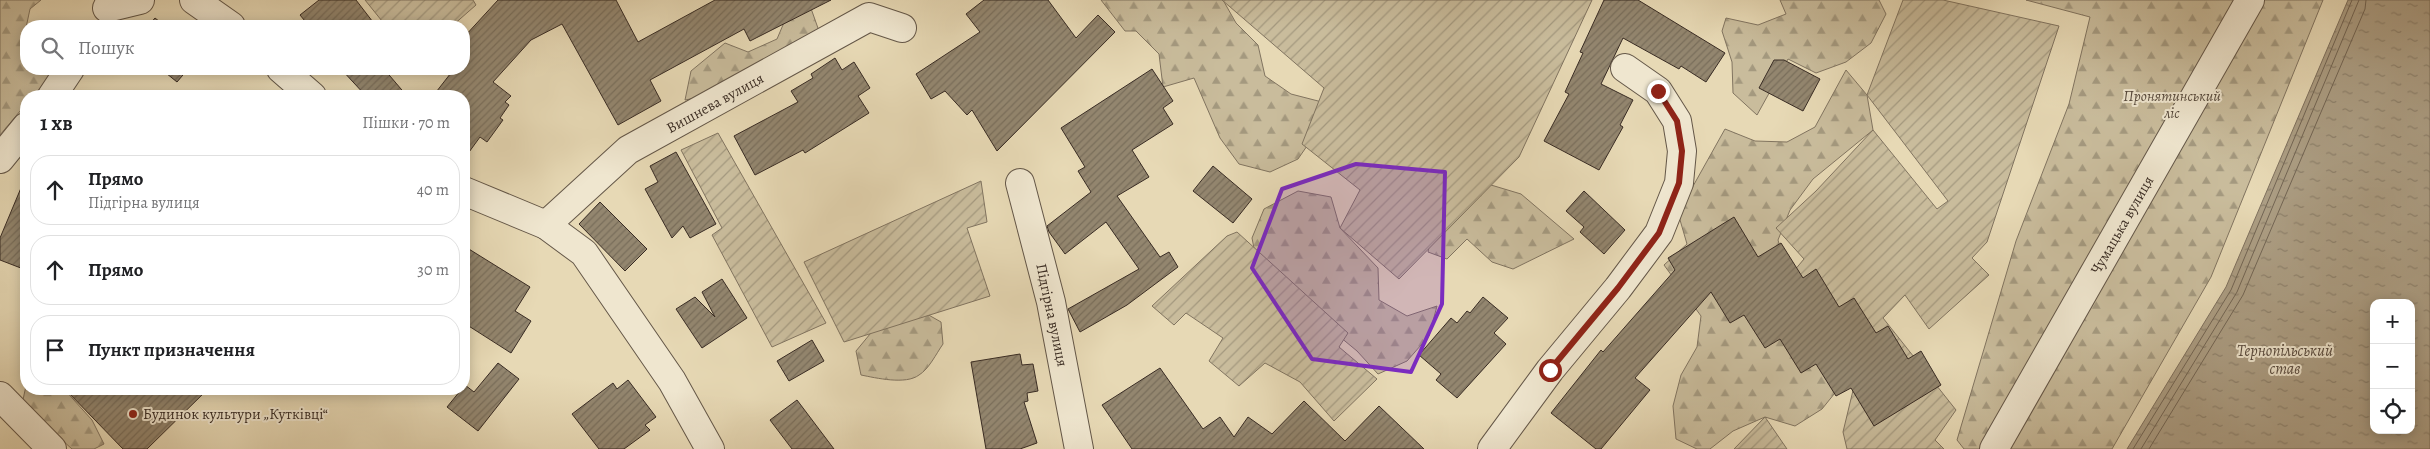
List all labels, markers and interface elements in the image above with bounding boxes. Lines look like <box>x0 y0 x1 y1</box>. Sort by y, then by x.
search box <box>20 20 470 75</box>
icon: search <box>38 34 66 62</box>
text: Пошук <box>78 35 135 61</box>
street label: Вишнева вулиця <box>663 68 767 138</box>
route end <box>1647 80 1670 103</box>
park label: Пронятинський ліс <box>2123 86 2221 123</box>
text: 1 хв <box>40 109 73 137</box>
text: Пішки · 70 m <box>362 112 450 134</box>
text: Прямо <box>88 166 143 192</box>
street label: Чумацька вулиця <box>2086 172 2158 278</box>
icon: ahead <box>41 176 69 204</box>
text: 40 m <box>417 179 449 201</box>
text: Підгірна вулиця <box>88 192 200 214</box>
icon: ahead <box>41 256 69 284</box>
text: Прямо <box>88 257 143 283</box>
text: 30 m <box>417 259 449 281</box>
street label: Підгірна вулиця <box>1031 262 1073 368</box>
map controls <box>2370 299 2415 434</box>
button: + <box>2370 299 2415 344</box>
icon: arrive <box>41 336 69 364</box>
text: Пункт призначення <box>88 337 255 363</box>
water label: Тернопільський став <box>2237 340 2333 380</box>
button: − <box>2370 344 2415 389</box>
route start <box>1539 359 1562 382</box>
button: locate <box>2370 389 2415 434</box>
place label: Будинок культури „Кутківці“ <box>143 404 328 424</box>
marker: Будинок культури „Кутківці“ <box>127 408 139 420</box>

